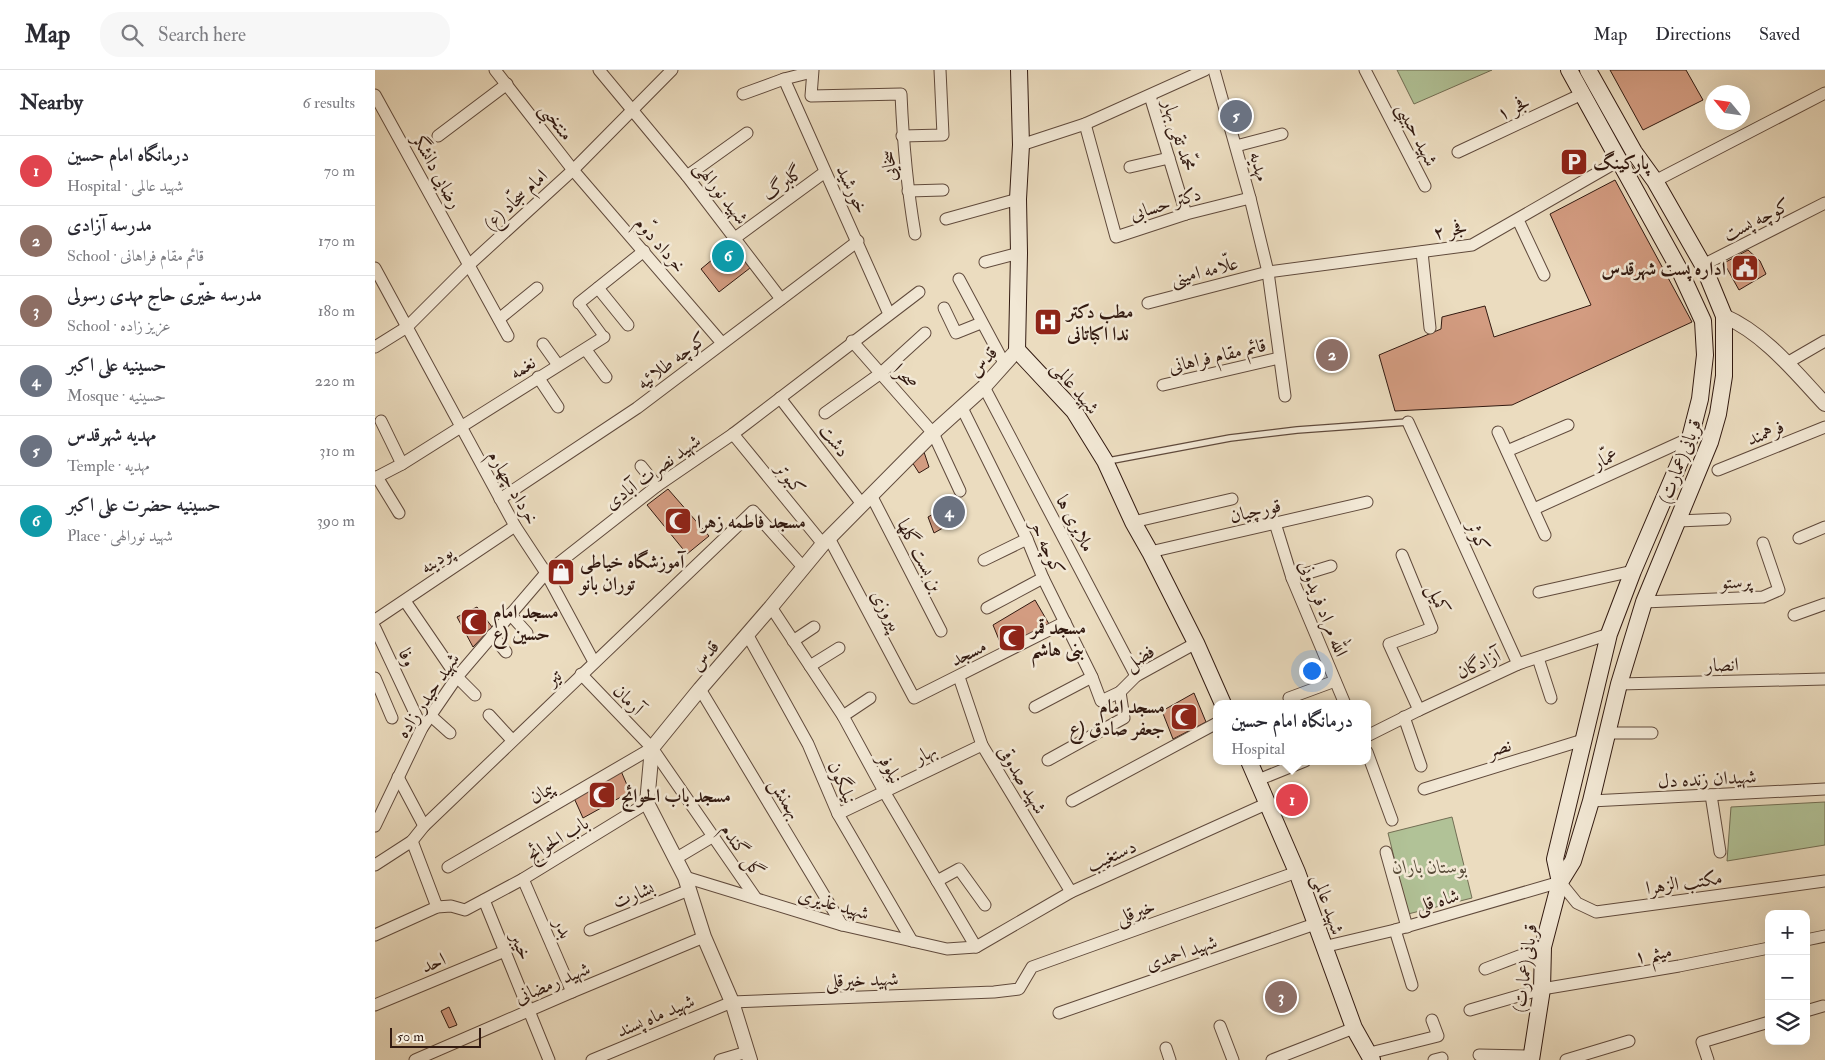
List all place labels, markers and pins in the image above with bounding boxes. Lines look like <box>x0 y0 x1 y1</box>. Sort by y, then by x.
pin: 5 <box>1220 97 1252 135</box>
parking icon: پارکینگ <box>1559 147 1589 177</box>
place label: پارکینگ <box>1593 150 1650 177</box>
pin: 6 <box>712 237 744 275</box>
public building icon: اداره پست شهرقدس <box>1730 253 1760 283</box>
place label: اداره پست شهرقدس <box>1601 257 1726 282</box>
place label: مطب دکتر ندا اکباتانی <box>1065 300 1133 346</box>
hospital icon: مطب دکتر ندا اکباتانی <box>1033 307 1063 337</box>
pin: 2 <box>1316 336 1348 374</box>
pin: 4 <box>933 493 965 531</box>
mosque icon: مسجد فاطمه زهرا <box>663 506 693 536</box>
place label: مسجد فاطمه زهرا <box>697 510 806 534</box>
place label: آموزشگاه خیاطی توران بانو <box>578 549 687 596</box>
shop icon: آموزشگاه خیاطی توران بانو <box>546 557 576 587</box>
place label: مسجد امام حسین (ع <box>493 600 559 649</box>
mosque icon: مسجد امام حسین (ع <box>459 607 489 637</box>
place label: مسجد قمر بنی هاشم <box>1029 616 1086 668</box>
mosque icon: مسجد قمر بنی هاشم <box>997 623 1027 653</box>
place label: مسجد امام جعفر صادق (ع <box>1069 695 1165 744</box>
mosque icon: مسجد امام جعفر صادق (ع <box>1169 702 1199 732</box>
mosque icon: مسجد باب الحوائج <box>587 780 617 810</box>
pin: 1 <box>1276 781 1308 819</box>
place label: مسجد باب الحوائج <box>621 784 731 812</box>
pin: 3 <box>1265 978 1297 1016</box>

